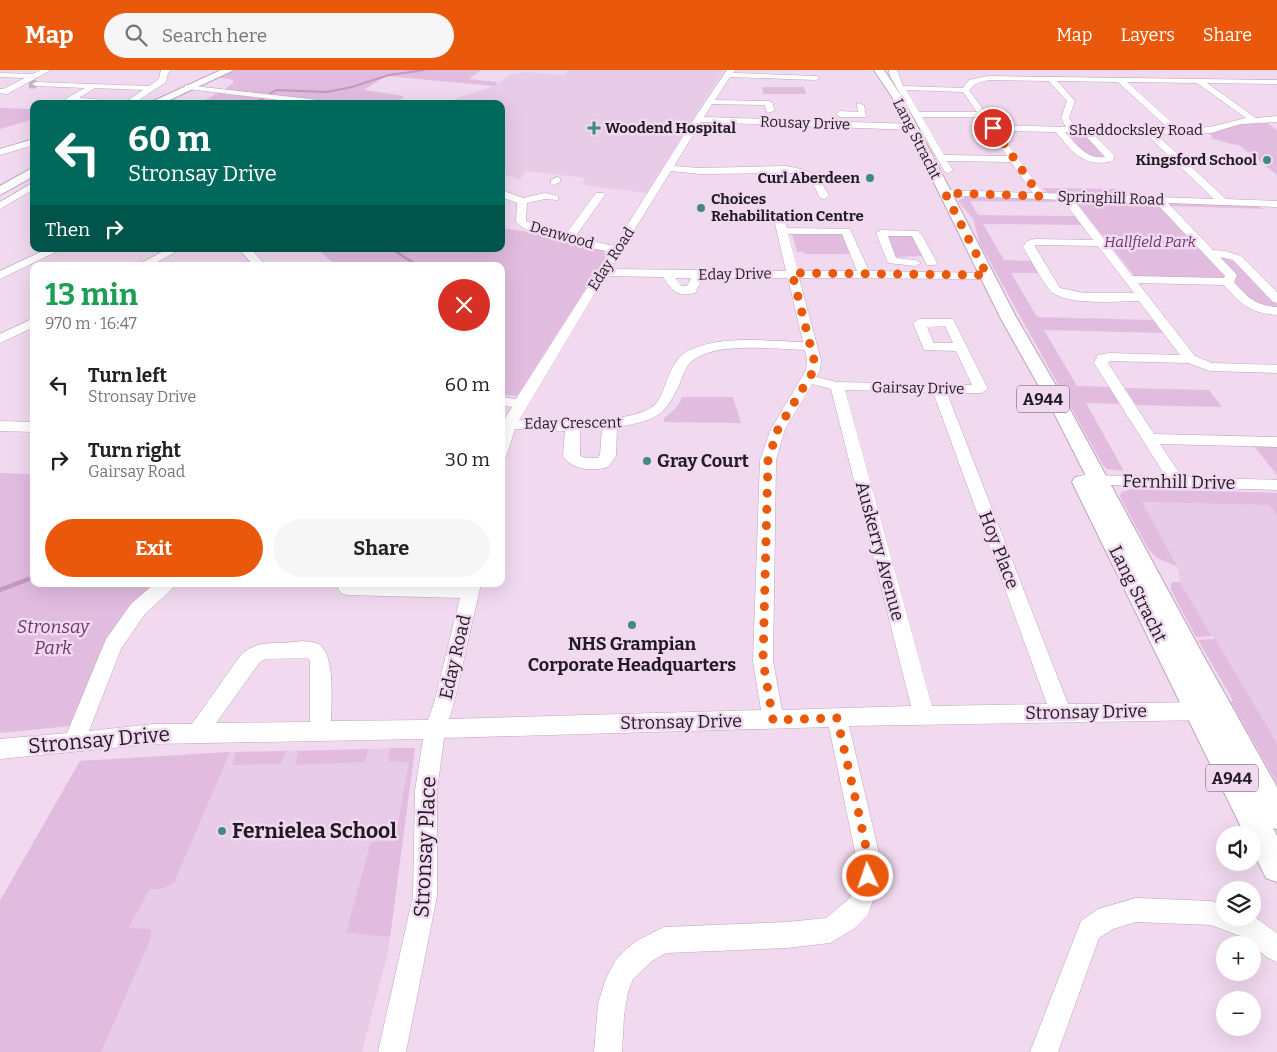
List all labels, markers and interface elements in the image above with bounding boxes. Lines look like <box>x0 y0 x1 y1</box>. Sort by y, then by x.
search box <box>104 13 454 58</box>
text: Map <box>25 21 74 49</box>
icon: search <box>122 21 150 49</box>
text: Search here <box>162 24 267 47</box>
text: Map <box>1056 24 1092 46</box>
text: Layers <box>1120 24 1175 46</box>
text: Share <box>1203 24 1252 46</box>
street label: Lang Stracht <box>889 96 945 183</box>
pin <box>972 107 1014 149</box>
street label: Rousay Drive <box>760 112 850 134</box>
icon: arrive <box>979 114 1007 142</box>
text: 60 m <box>128 118 211 160</box>
place label: Woodend Hospital <box>605 119 736 137</box>
icon: left <box>45 120 110 185</box>
marker: Woodend Hospital <box>587 121 601 135</box>
street label: Sheddocksley Road <box>1069 121 1203 139</box>
place label: Kingsford School <box>1135 151 1257 169</box>
marker: Kingsford School <box>1261 154 1273 166</box>
text: Stronsay Drive <box>128 160 277 187</box>
place label: Curl Aberdeen <box>757 169 860 187</box>
marker: Curl Aberdeen <box>864 172 876 184</box>
street label: Springhill Road <box>1057 187 1165 209</box>
place label: Choices Rehabilitation Centre <box>711 190 864 225</box>
marker: Choices Rehabilitation Centre <box>695 202 707 214</box>
icon: right <box>100 215 128 243</box>
street label: Denwood <box>528 217 596 253</box>
text: Then <box>45 218 90 241</box>
street label: Eday Road <box>584 224 638 294</box>
park label: Hallfield Park <box>1104 233 1197 251</box>
street label: Eday Drive <box>698 264 772 284</box>
text: 13 min <box>45 277 138 313</box>
button: close <box>438 279 490 331</box>
text: 970 m · 16:47 <box>45 314 137 333</box>
text: Turn left <box>88 364 167 387</box>
icon: left <box>45 371 73 399</box>
text: 60 m <box>445 373 490 396</box>
street label: Gairsay Drive <box>871 378 965 398</box>
road number: A944 <box>1017 386 1069 412</box>
text: Stronsay Drive <box>88 387 196 406</box>
street label: Eday Crescent <box>524 413 623 433</box>
text: Turn right <box>88 439 181 462</box>
icon: right <box>45 446 73 474</box>
text: 30 m <box>445 448 490 471</box>
place label: Gray Court <box>657 450 749 472</box>
marker: Gray Court <box>641 455 653 467</box>
text: Gairsay Road <box>88 462 185 481</box>
street label: Fernhill Drive <box>1122 470 1236 494</box>
street label: Auskerry Avenue <box>851 479 909 623</box>
street label: Hoy Place <box>974 508 1024 592</box>
button: Exit <box>45 519 263 577</box>
button: Share <box>273 519 490 577</box>
street label: Lang Stracht <box>1104 542 1172 646</box>
street label: Eday Road <box>435 612 475 701</box>
park label: Stronsay Park <box>17 616 90 659</box>
marker: NHS Grampian Corporate Headquarters <box>626 619 638 631</box>
place label: NHS Grampian Corporate Headquarters <box>528 633 736 676</box>
street label: Stronsay Drive <box>1025 700 1147 724</box>
street label: Stronsay Drive <box>620 710 742 734</box>
street label: Stronsay Drive <box>27 721 171 759</box>
road number: A944 <box>1206 764 1258 791</box>
street label: Stronsay Place <box>408 776 442 918</box>
place label: Fernielea School <box>232 818 397 844</box>
marker: Fernielea School <box>216 825 228 837</box>
map controls <box>1216 826 1261 1036</box>
button: sound <box>1216 826 1261 871</box>
position arrow <box>841 849 893 901</box>
button: layers <box>1216 881 1261 926</box>
button: + <box>1216 936 1261 981</box>
button: − <box>1216 991 1261 1036</box>

